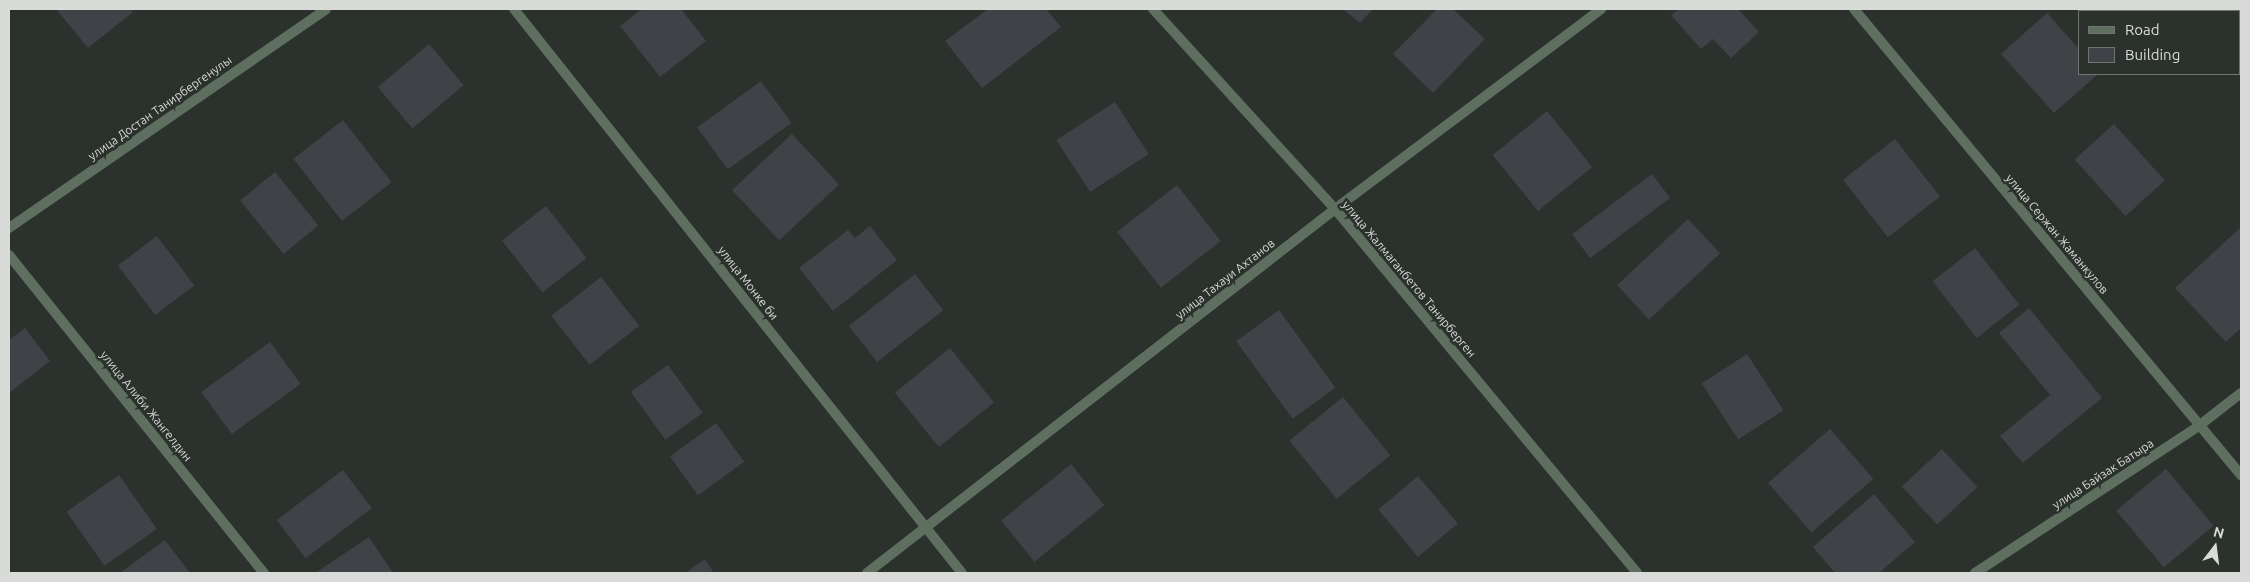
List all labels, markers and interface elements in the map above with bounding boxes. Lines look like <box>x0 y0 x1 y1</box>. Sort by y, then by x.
legend <box>2078 10 2240 75</box>
text: Road <box>2125 21 2160 38</box>
text: Building <box>2125 46 2180 63</box>
street label: улица Достан Танирбергенулы <box>85 53 235 163</box>
street label: улица Сержан Жаманкулов <box>2003 171 2111 297</box>
street label: улица Жалмаганбетов Танирберген <box>1339 198 1479 360</box>
street label: улица Тахауи Ахтанов <box>1172 236 1278 322</box>
street label: улица Монке би <box>715 243 781 323</box>
street label: улица Алиби Жангелдин <box>97 348 195 464</box>
street label: улица Байзак Батыра <box>2050 436 2156 512</box>
north arrow <box>2190 522 2240 572</box>
text: N <box>2212 523 2226 542</box>

